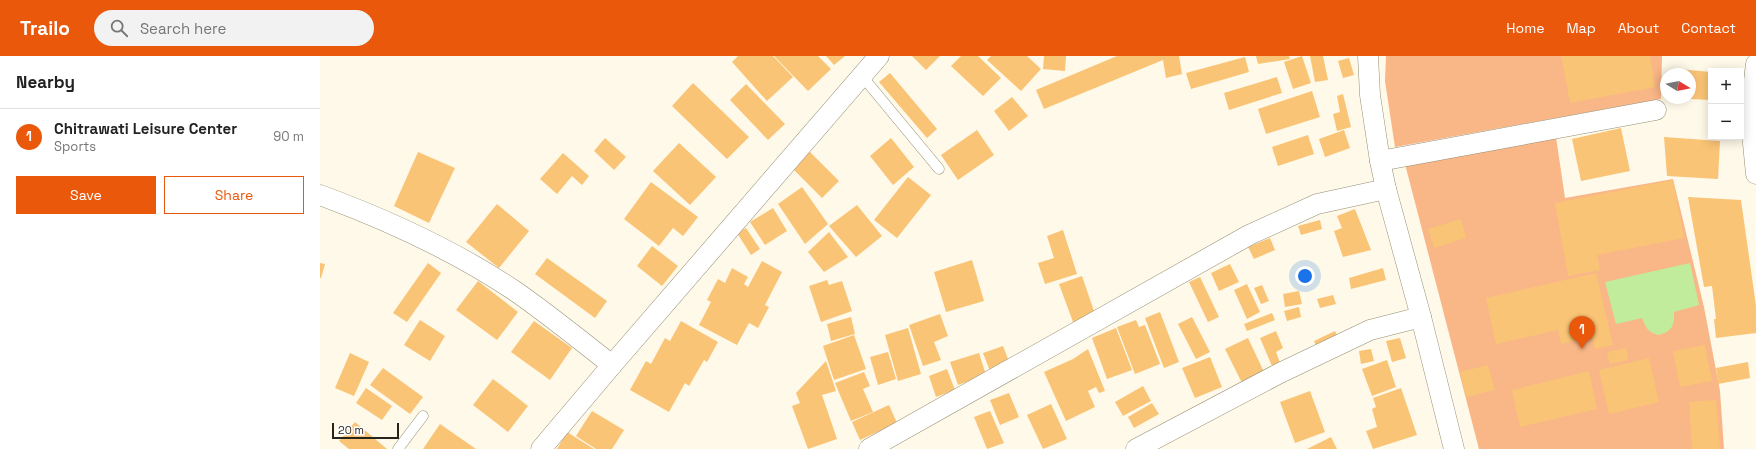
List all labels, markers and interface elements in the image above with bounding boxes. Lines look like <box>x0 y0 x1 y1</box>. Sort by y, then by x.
search box <box>94 10 374 46</box>
text: Trailo <box>20 16 70 41</box>
icon: search <box>108 17 130 39</box>
text: Search here <box>140 19 226 38</box>
text: Home <box>1506 19 1544 37</box>
text: Map <box>1566 19 1596 37</box>
text: About <box>1618 19 1659 37</box>
text: Contact <box>1681 19 1736 37</box>
north arrow <box>1660 68 1696 104</box>
map controls <box>1708 68 1744 140</box>
button: + <box>1708 68 1744 104</box>
text: Nearby <box>16 71 75 93</box>
button: − <box>1708 104 1744 140</box>
text: Chitrawati Leisure Center <box>54 119 237 138</box>
text: 1 <box>26 128 32 145</box>
text: 90 m <box>273 128 304 145</box>
text: Sports <box>54 138 96 155</box>
button: Save <box>16 176 156 214</box>
button: Share <box>164 176 304 214</box>
your location <box>1295 266 1315 286</box>
pin: 1 <box>1569 316 1595 349</box>
scale bar <box>332 421 399 440</box>
text: 20 m <box>338 423 364 437</box>

